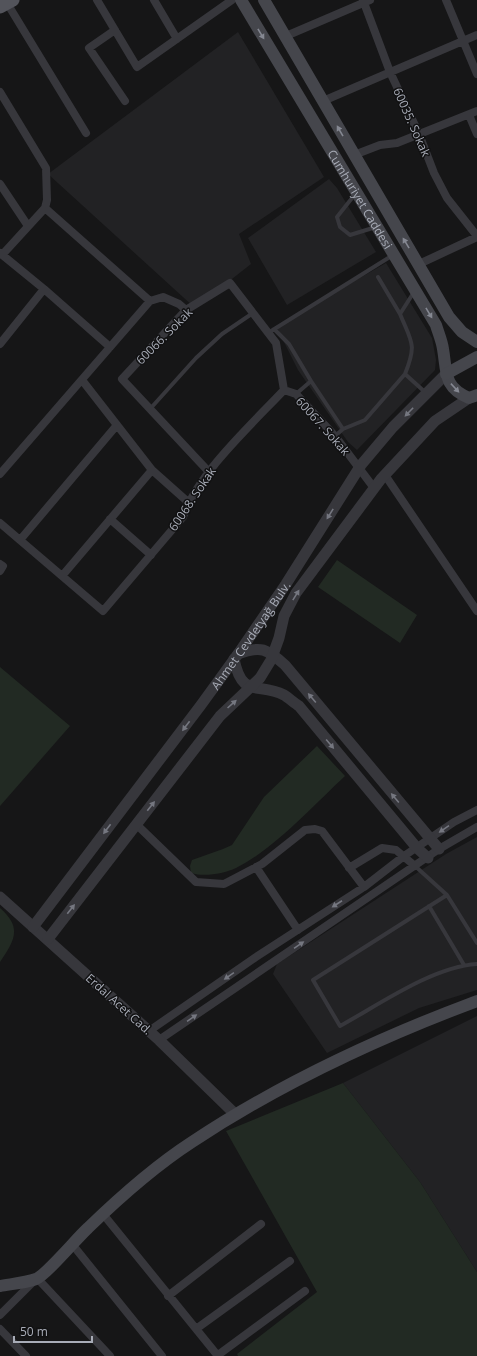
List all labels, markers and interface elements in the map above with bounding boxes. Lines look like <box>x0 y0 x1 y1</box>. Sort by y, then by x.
one-way arrow <box>258 28 265 40</box>
street label: 60035. Sokak <box>389 85 435 160</box>
one-way arrow <box>337 125 344 137</box>
street label: Cumhuriyet Caddesi <box>324 146 397 252</box>
one-way arrow <box>403 237 410 249</box>
street label: 60066. Sokak <box>132 303 197 368</box>
one-way arrow <box>425 307 432 319</box>
one-way arrow <box>450 383 459 394</box>
street label: 60067. Sokak <box>292 393 354 460</box>
one-way arrow <box>404 407 414 417</box>
street label: 60068. Sokak <box>164 463 220 534</box>
one-way arrow <box>326 509 334 520</box>
street label: Ahmet Cevdetyağ Bulv. <box>207 578 294 693</box>
one-way arrow <box>292 590 300 600</box>
one-way arrow <box>308 693 317 704</box>
one-way arrow <box>227 700 237 709</box>
one-way arrow <box>181 720 190 731</box>
one-way arrow <box>326 739 335 750</box>
one-way arrow <box>391 793 400 804</box>
one-way arrow <box>147 800 155 811</box>
one-way arrow <box>103 824 111 835</box>
one-way arrow <box>438 825 449 833</box>
one-way arrow <box>332 901 343 908</box>
one-way arrow <box>67 903 76 914</box>
one-way arrow <box>294 941 304 949</box>
street label: Erdal Acet Cad. <box>82 970 156 1038</box>
one-way arrow <box>223 972 234 980</box>
one-way arrow <box>186 1014 197 1022</box>
scale bar <box>14 1318 92 1344</box>
text: 50 m <box>20 1323 48 1340</box>

